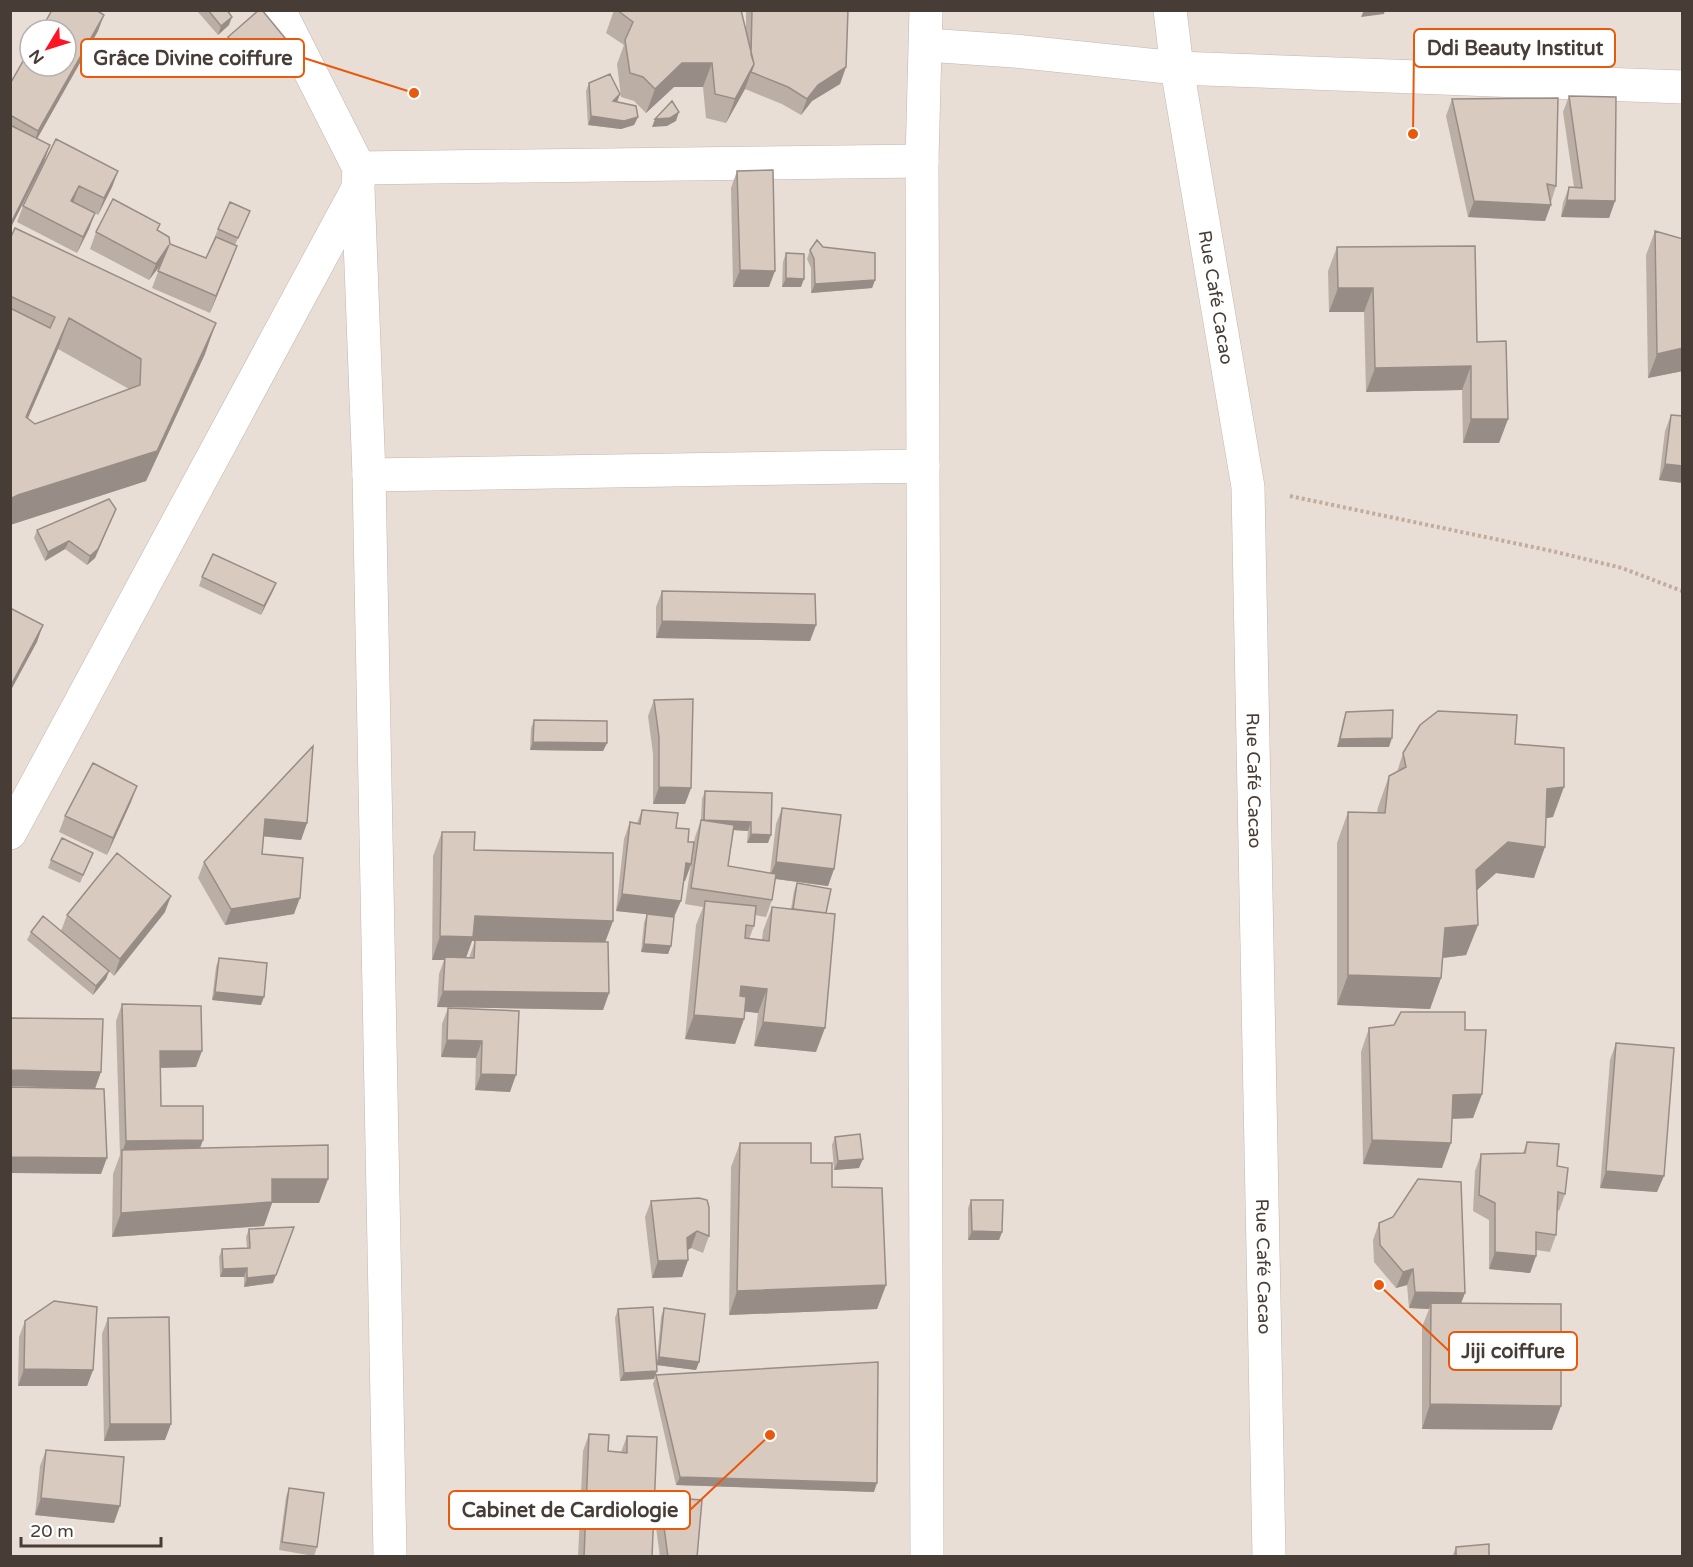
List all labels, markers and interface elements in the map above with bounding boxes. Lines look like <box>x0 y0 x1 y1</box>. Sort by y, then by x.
north arrow <box>18 18 78 78</box>
callout: Ddi Beauty Institut <box>1414 29 1615 67</box>
text: Ddi Beauty Institut <box>1427 37 1604 61</box>
callout: Grâce Divine coiffure <box>81 39 304 77</box>
text: N <box>25 45 49 68</box>
text: Grâce Divine coiffure <box>93 47 293 71</box>
street label: Rue Café Cacao <box>1194 229 1238 366</box>
street label: Rue Café Cacao <box>1241 713 1266 849</box>
street label: Rue Café Cacao <box>1251 1198 1276 1335</box>
callout: Jiji coiffure <box>1449 1332 1577 1370</box>
text: Jiji coiffure <box>1460 1340 1565 1364</box>
callout: Cabinet de Cardiologie <box>449 1491 690 1529</box>
text: Cabinet de Cardiologie <box>462 1499 678 1523</box>
scale bar <box>21 1510 160 1548</box>
text: 20 m <box>30 1520 74 1542</box>

